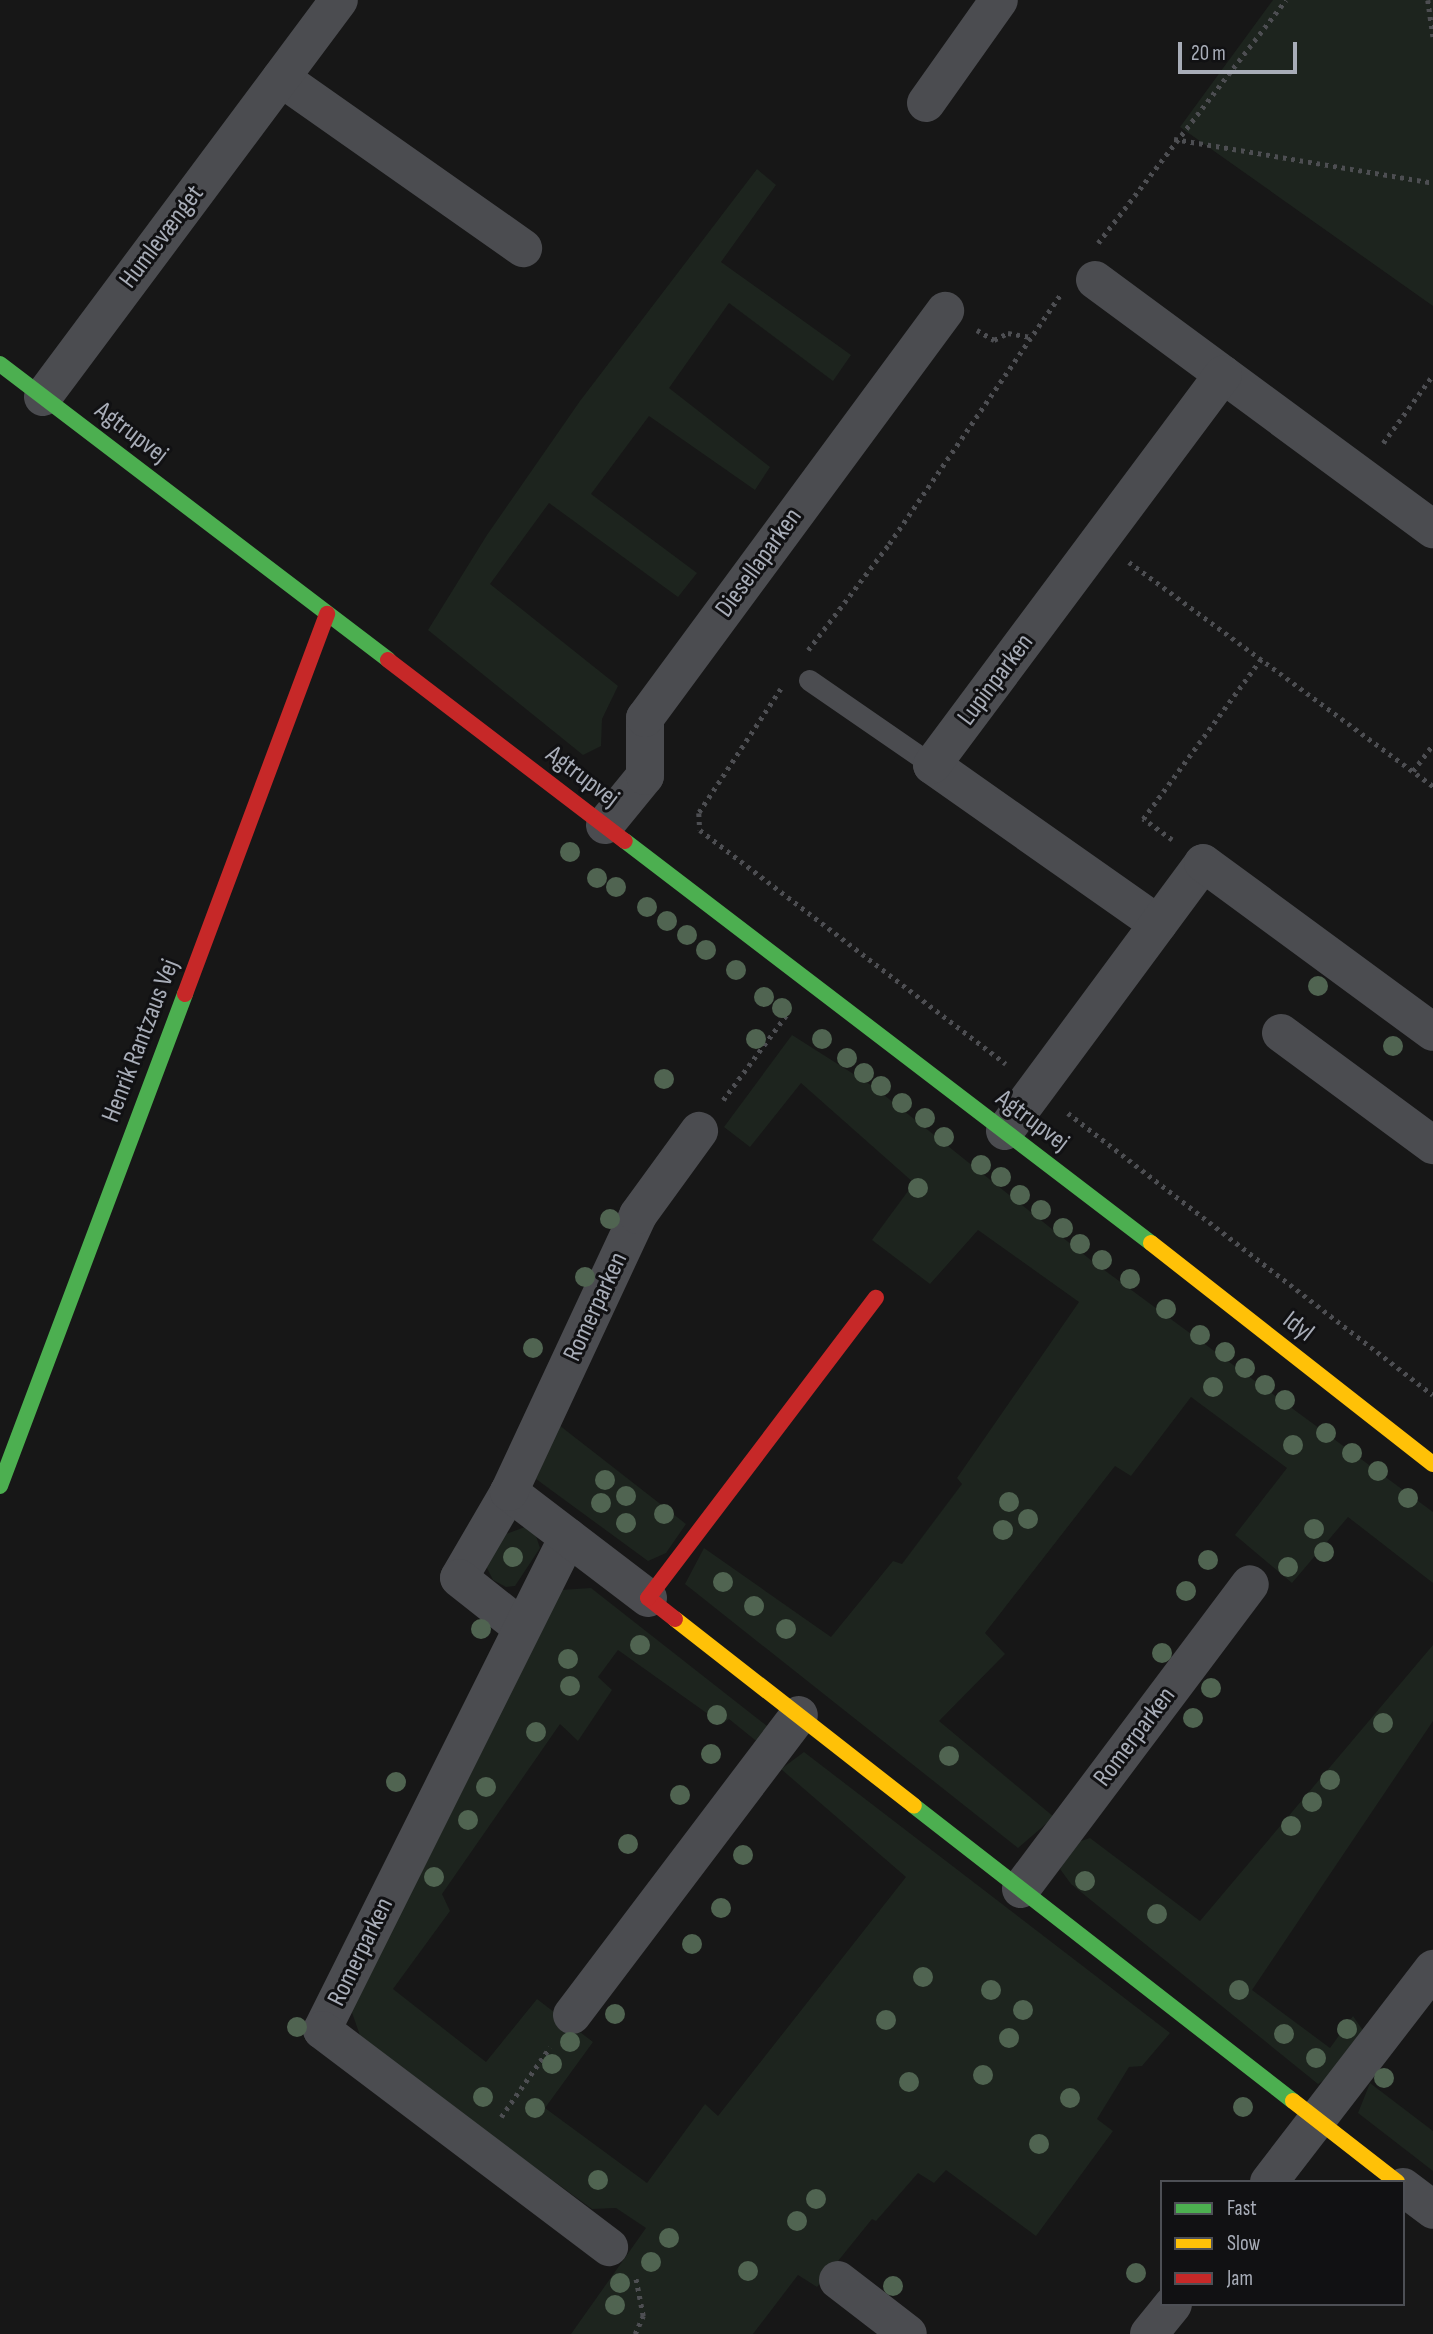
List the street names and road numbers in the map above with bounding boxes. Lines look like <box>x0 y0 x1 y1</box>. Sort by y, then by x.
street label: Humlevænget <box>113 179 211 295</box>
street label: Agtrupvej <box>88 395 174 471</box>
street label: Diesellaparken <box>709 503 809 623</box>
street label: Lupinparken <box>951 628 1041 732</box>
street label: Agtrupvej <box>539 739 625 815</box>
street label: Henrik Rantzaus Vej <box>96 955 186 1127</box>
street label: Agtrupvej <box>989 1083 1075 1159</box>
street label: Romerparken <box>557 1248 635 1366</box>
street label: Idyl <box>1276 1305 1320 1349</box>
street label: Romerparken <box>1088 1681 1182 1793</box>
street label: Romerparken <box>321 1893 401 2011</box>

